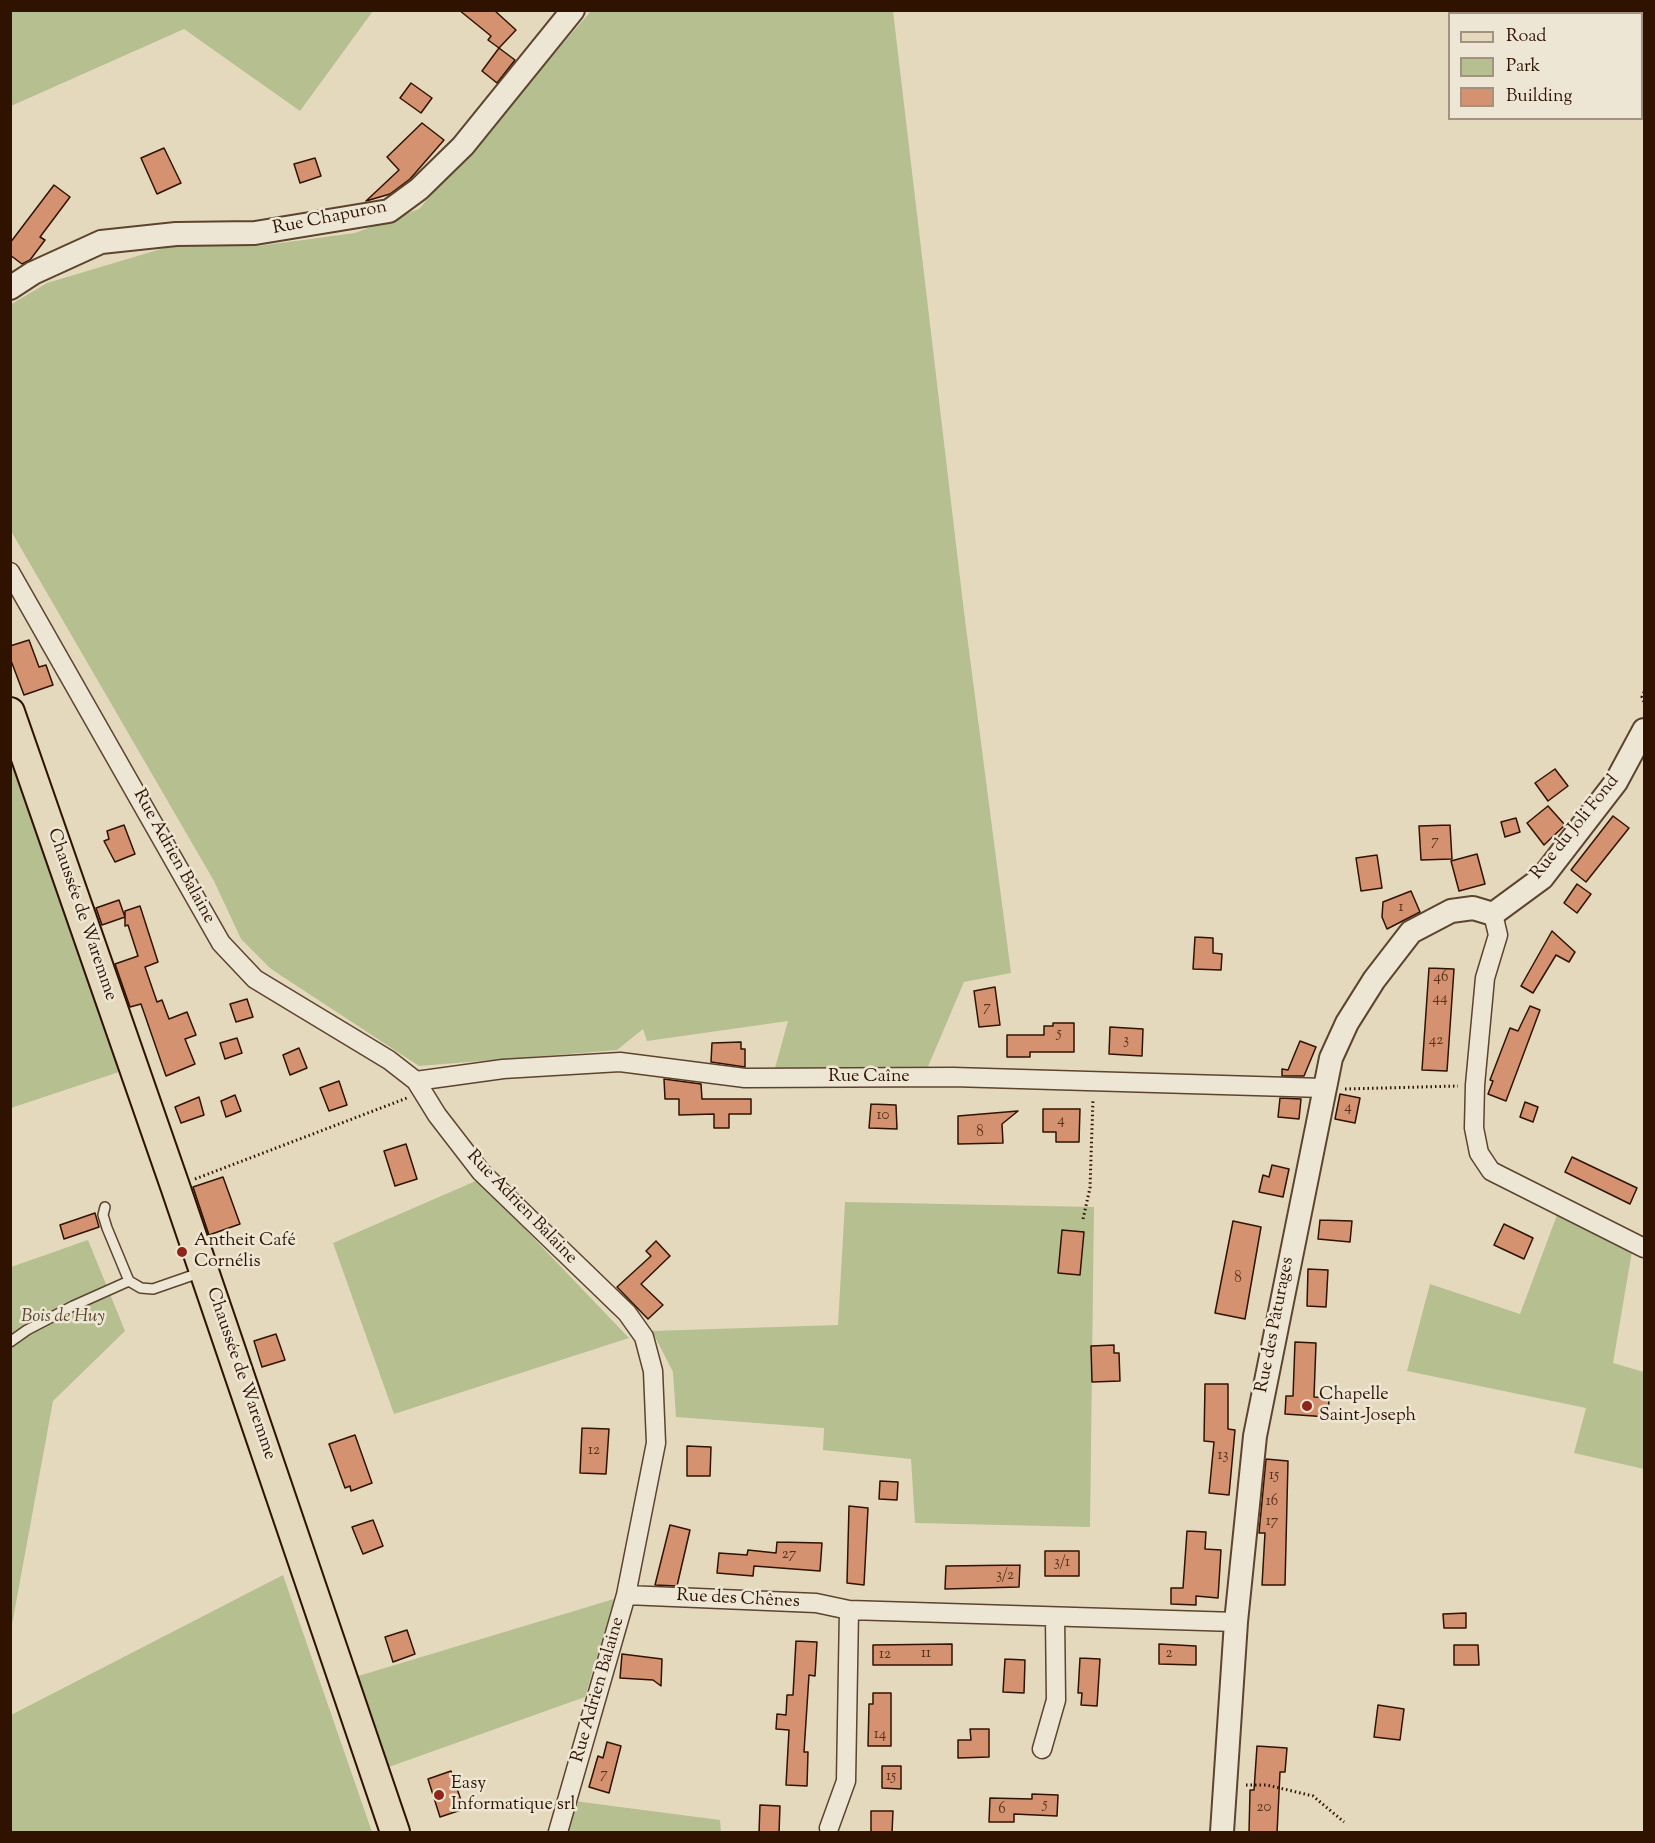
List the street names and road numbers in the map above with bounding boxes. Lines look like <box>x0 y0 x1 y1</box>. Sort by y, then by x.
street label: Rue Chapuron <box>271 197 389 241</box>
street label: Rue du Joli Fond <box>1527 771 1625 885</box>
street label: Rue Adrien Balaine <box>127 786 219 928</box>
street label: Chaussée de Waremme <box>41 826 121 1004</box>
street label: Rue Caîne <box>828 1067 910 1089</box>
street label: Rue Adrien Balaine <box>461 1146 581 1270</box>
street label: Rue des Pâturages <box>1252 1255 1300 1395</box>
street label: Chaussée de Waremme <box>200 1285 280 1463</box>
street label: Rue des Chênes <box>676 1586 800 1614</box>
street label: Rue Adrien Balaine <box>568 1615 630 1765</box>

